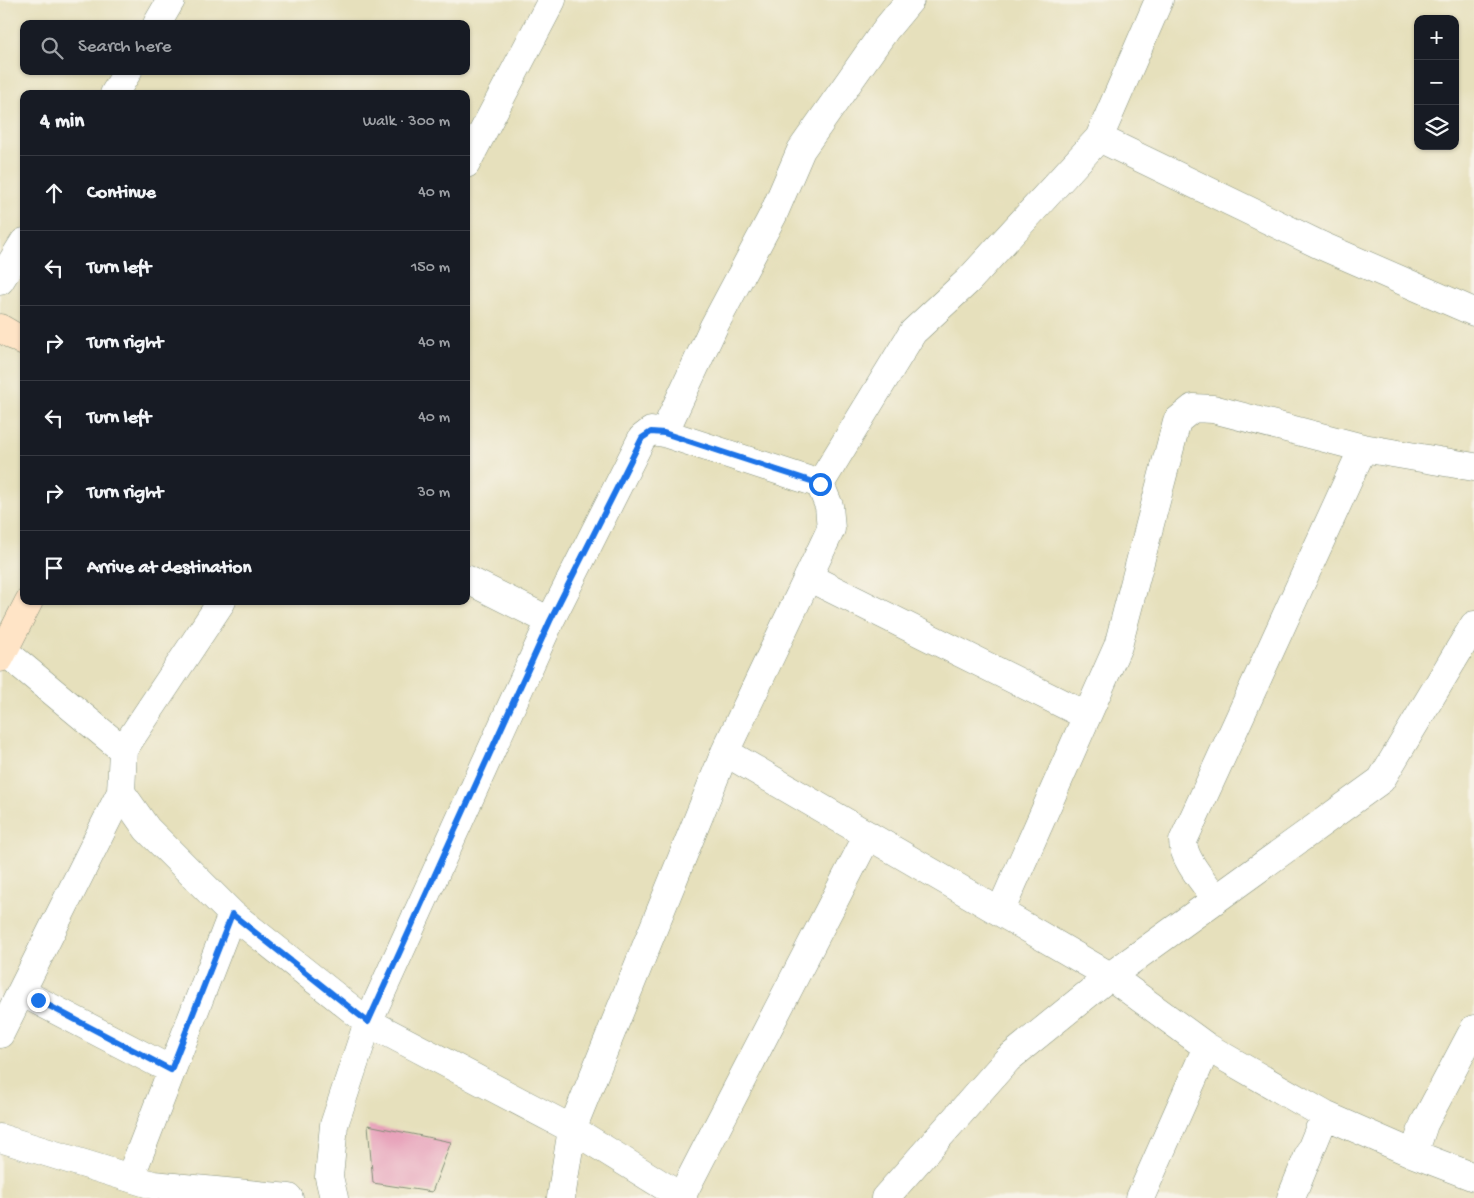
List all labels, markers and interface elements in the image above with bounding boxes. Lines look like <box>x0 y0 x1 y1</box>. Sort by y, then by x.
map controls <box>1414 15 1459 150</box>
button: + <box>1414 15 1459 60</box>
search box <box>20 20 470 75</box>
icon: search <box>38 34 66 62</box>
text: Search here <box>78 36 172 59</box>
button: − <box>1414 60 1459 105</box>
button: layers <box>1414 105 1459 150</box>
text: 4 min <box>40 110 84 135</box>
text: Walk · 300 m <box>363 113 450 132</box>
icon: ahead <box>40 179 68 207</box>
text: Continue <box>87 182 156 205</box>
text: 40 m <box>418 184 450 203</box>
icon: left <box>40 254 68 282</box>
text: Turn left <box>87 257 151 280</box>
text: 150 m <box>411 259 450 278</box>
icon: right <box>40 329 68 357</box>
text: Turn right <box>87 332 163 355</box>
text: 40 m <box>418 334 450 353</box>
icon: left <box>40 404 68 432</box>
text: Turn left <box>87 407 151 430</box>
text: 40 m <box>418 409 450 428</box>
route start <box>809 473 832 496</box>
icon: right <box>40 479 68 507</box>
text: Turn right <box>87 482 163 505</box>
text: 30 m <box>417 484 450 503</box>
icon: arrive <box>40 554 68 582</box>
text: Arrive at destination <box>87 557 251 580</box>
route end <box>27 989 50 1012</box>

